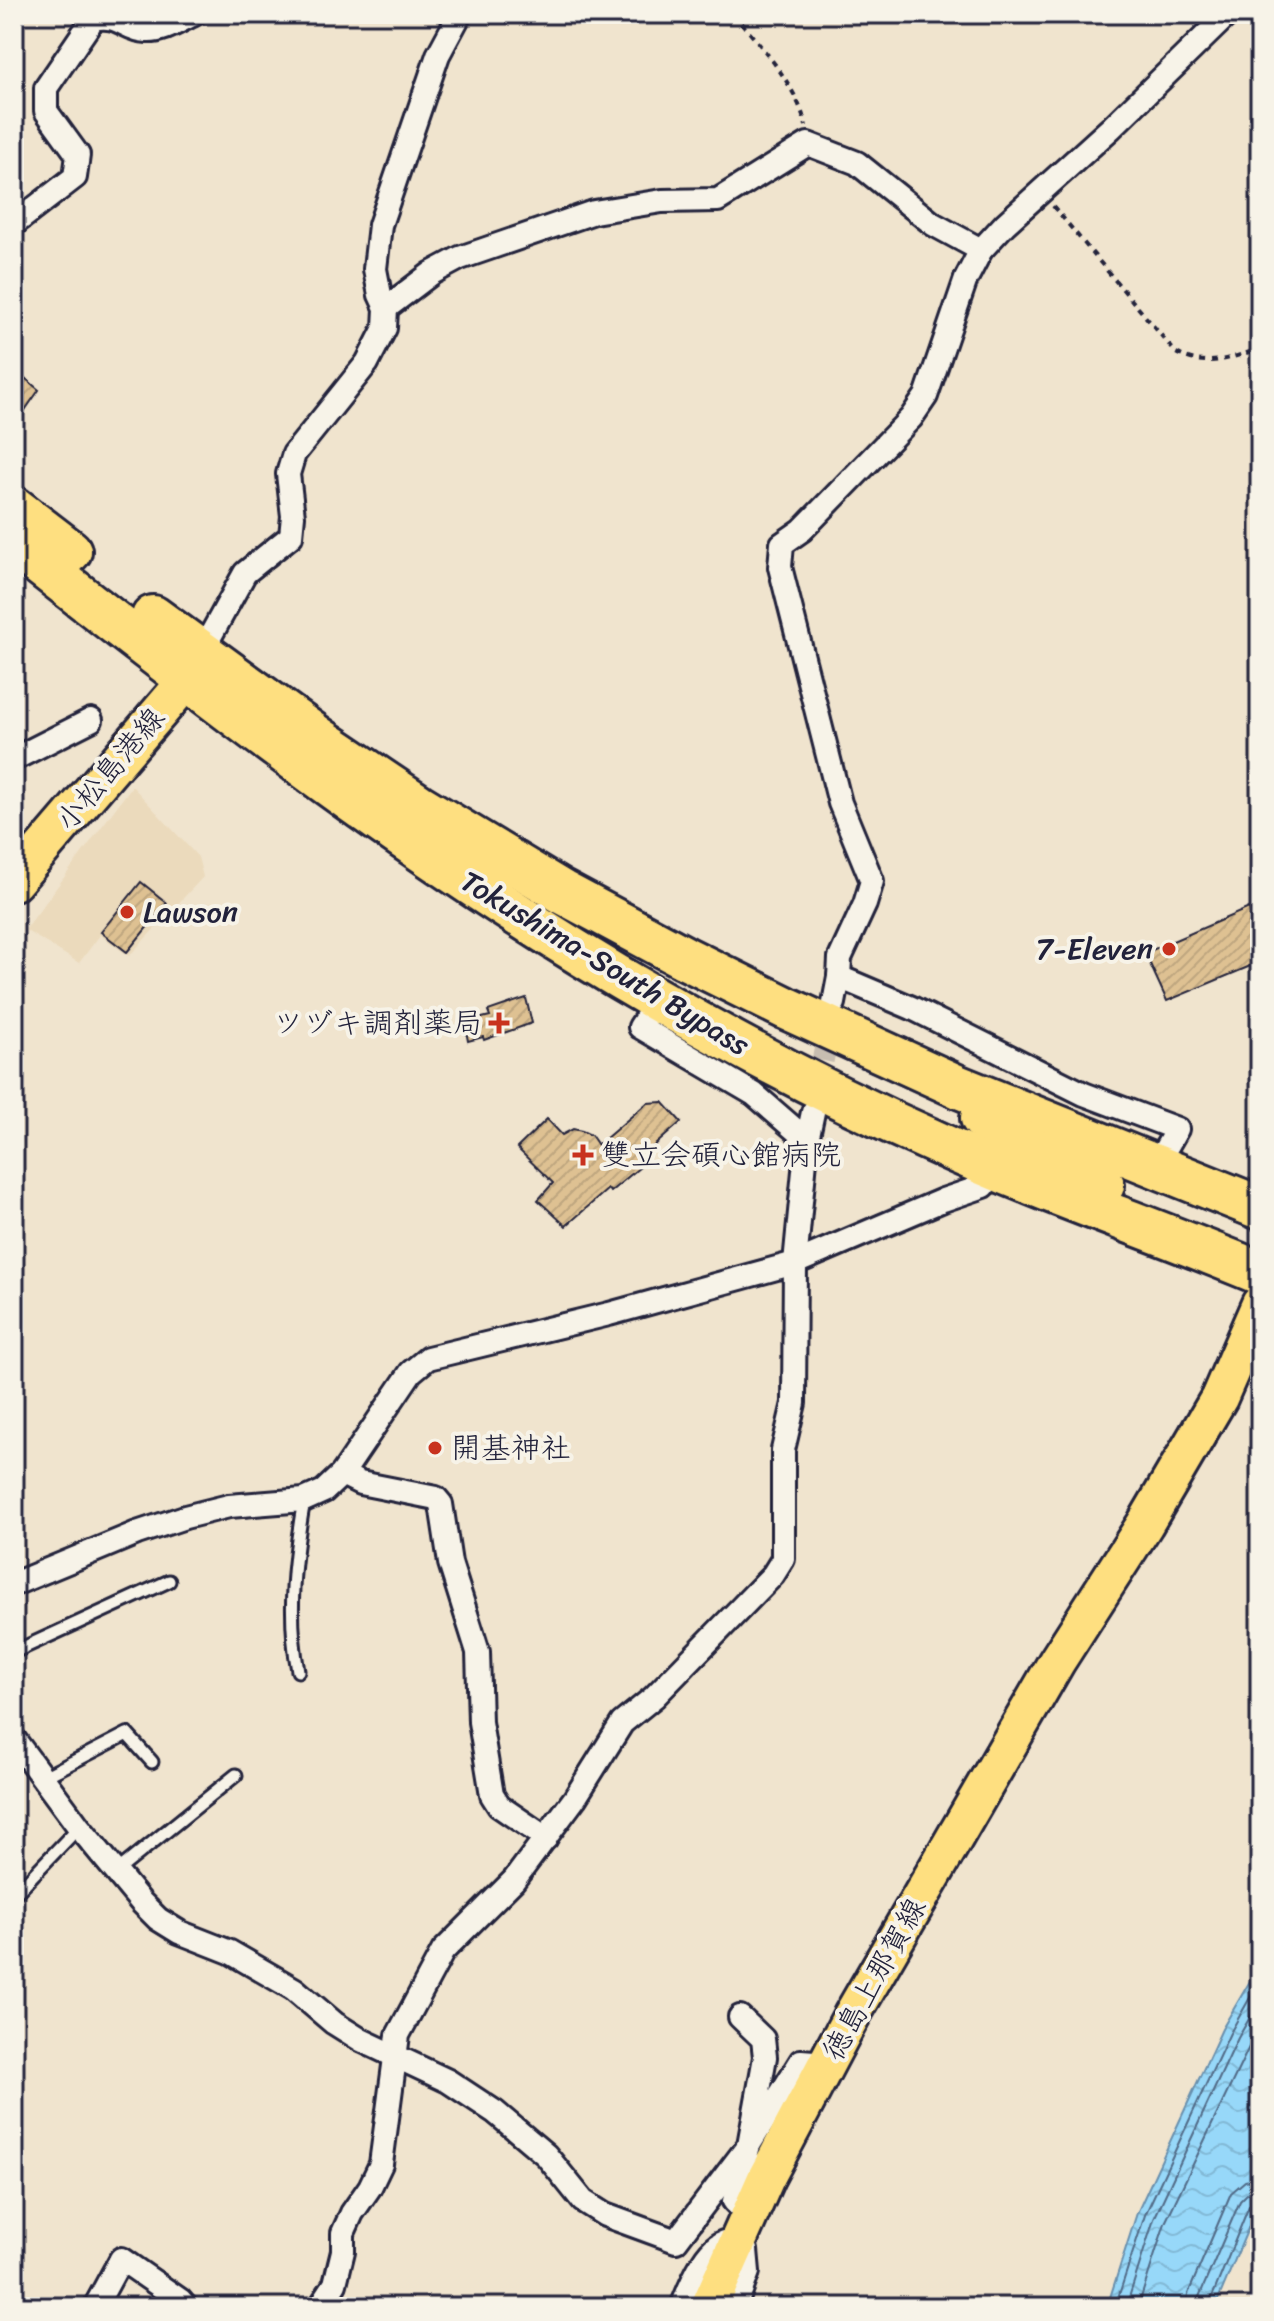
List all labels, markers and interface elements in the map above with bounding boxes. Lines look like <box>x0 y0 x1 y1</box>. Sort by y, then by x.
street label: 小松島港線 <box>41 694 179 844</box>
street label: Tokushima-South Bypass <box>450 855 760 1071</box>
place label: Lawson <box>143 885 238 939</box>
marker: Lawson <box>118 903 136 921</box>
place label: 7-Eleven <box>1036 922 1153 976</box>
marker: 7-Eleven <box>1160 940 1178 958</box>
place label: ツヅキ調剤薬局 <box>273 996 483 1050</box>
marker: ツヅキ調剤薬局 <box>490 1014 508 1032</box>
place label: 雙立会碩心館病院 <box>601 1128 841 1182</box>
marker: 雙立会碩心館病院 <box>572 1144 594 1166</box>
place label: 開基神社 <box>451 1421 571 1475</box>
marker: 開基神社 <box>426 1439 444 1457</box>
street label: 徳島上那賀線 <box>807 1887 941 2071</box>

